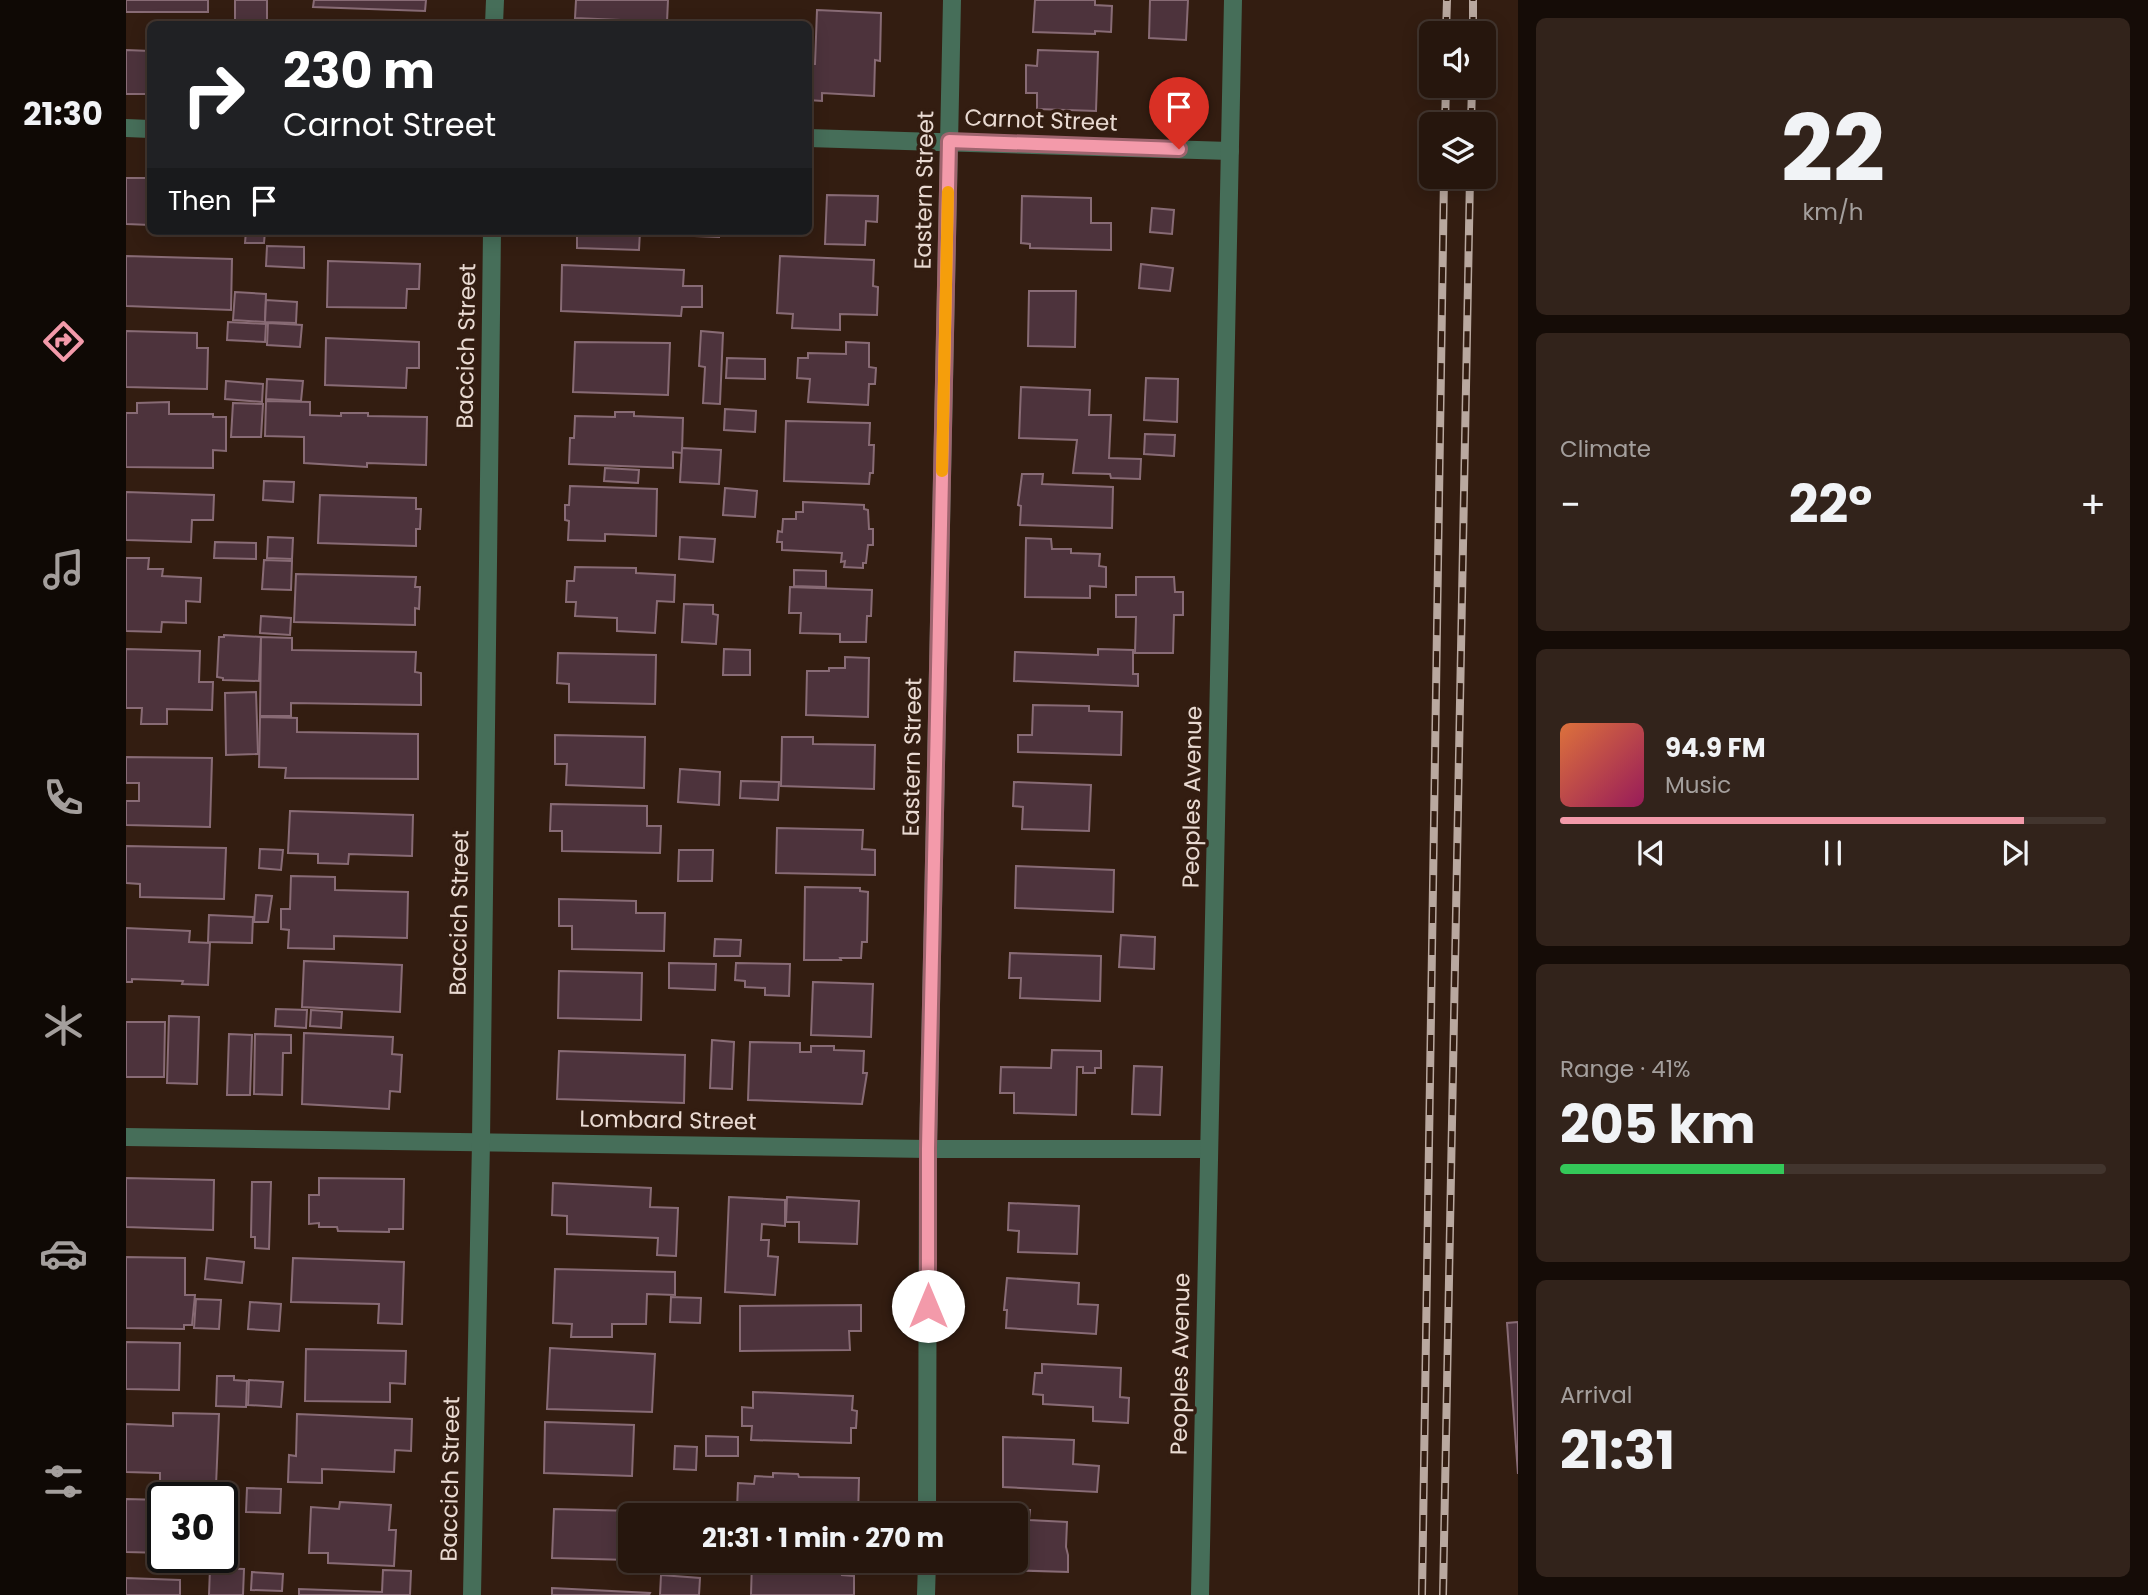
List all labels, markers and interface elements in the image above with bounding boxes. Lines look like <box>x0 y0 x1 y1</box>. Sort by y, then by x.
map controls <box>1419 21 1496 189</box>
button: sound <box>1419 21 1496 98</box>
text: 230 m <box>283 37 435 105</box>
icon: right <box>168 49 259 140</box>
pin <box>1149 77 1209 149</box>
text: 22 <box>1781 85 1885 213</box>
icon: arrive <box>1160 88 1198 126</box>
text: 21:30 <box>23 91 103 136</box>
street label: Carnot Street <box>964 101 1118 139</box>
text: Carnot Street <box>283 102 496 147</box>
street label: Eastern Street <box>907 110 941 270</box>
button: layers <box>1419 112 1496 189</box>
icon: arrive <box>245 182 283 220</box>
text: Then <box>168 183 231 219</box>
text: km/h <box>1802 196 1864 228</box>
street label: Baccich Street <box>449 263 483 429</box>
icon: directions <box>39 317 88 366</box>
text: Climate <box>1560 433 1651 465</box>
text: 22° <box>1789 468 1872 541</box>
text: − <box>1560 478 1581 531</box>
text: + <box>2080 478 2106 531</box>
icon: music <box>39 545 88 594</box>
street label: Eastern Street <box>895 677 929 837</box>
street label: Peoples Avenue <box>1174 706 1210 888</box>
text: 94.9 FM <box>1665 730 1766 766</box>
text: Music <box>1665 769 1731 801</box>
icon: phone <box>39 773 88 822</box>
street label: Baccich Street <box>442 830 476 996</box>
icon: previous <box>1632 834 1670 872</box>
icon: pause <box>1814 834 1852 872</box>
icon: next <box>1996 834 2034 872</box>
icon: climate <box>39 1001 88 1050</box>
text: Range · 41% <box>1560 1053 1691 1085</box>
text: 205 km <box>1560 1088 1756 1161</box>
street label: Lombard Street <box>579 1102 757 1138</box>
icon: car <box>39 1229 88 1278</box>
position arrow <box>891 1269 965 1343</box>
street label: Peoples Avenue <box>1162 1273 1198 1455</box>
text: Arrival <box>1560 1379 1632 1411</box>
street label: Baccich Street <box>433 1396 467 1562</box>
text: 21:31 <box>1560 1414 1675 1487</box>
icon: filters <box>39 1457 88 1506</box>
speed limit sign: 30 <box>147 1482 238 1573</box>
text: 21:31 · 1 min · 270 m <box>702 1520 944 1556</box>

